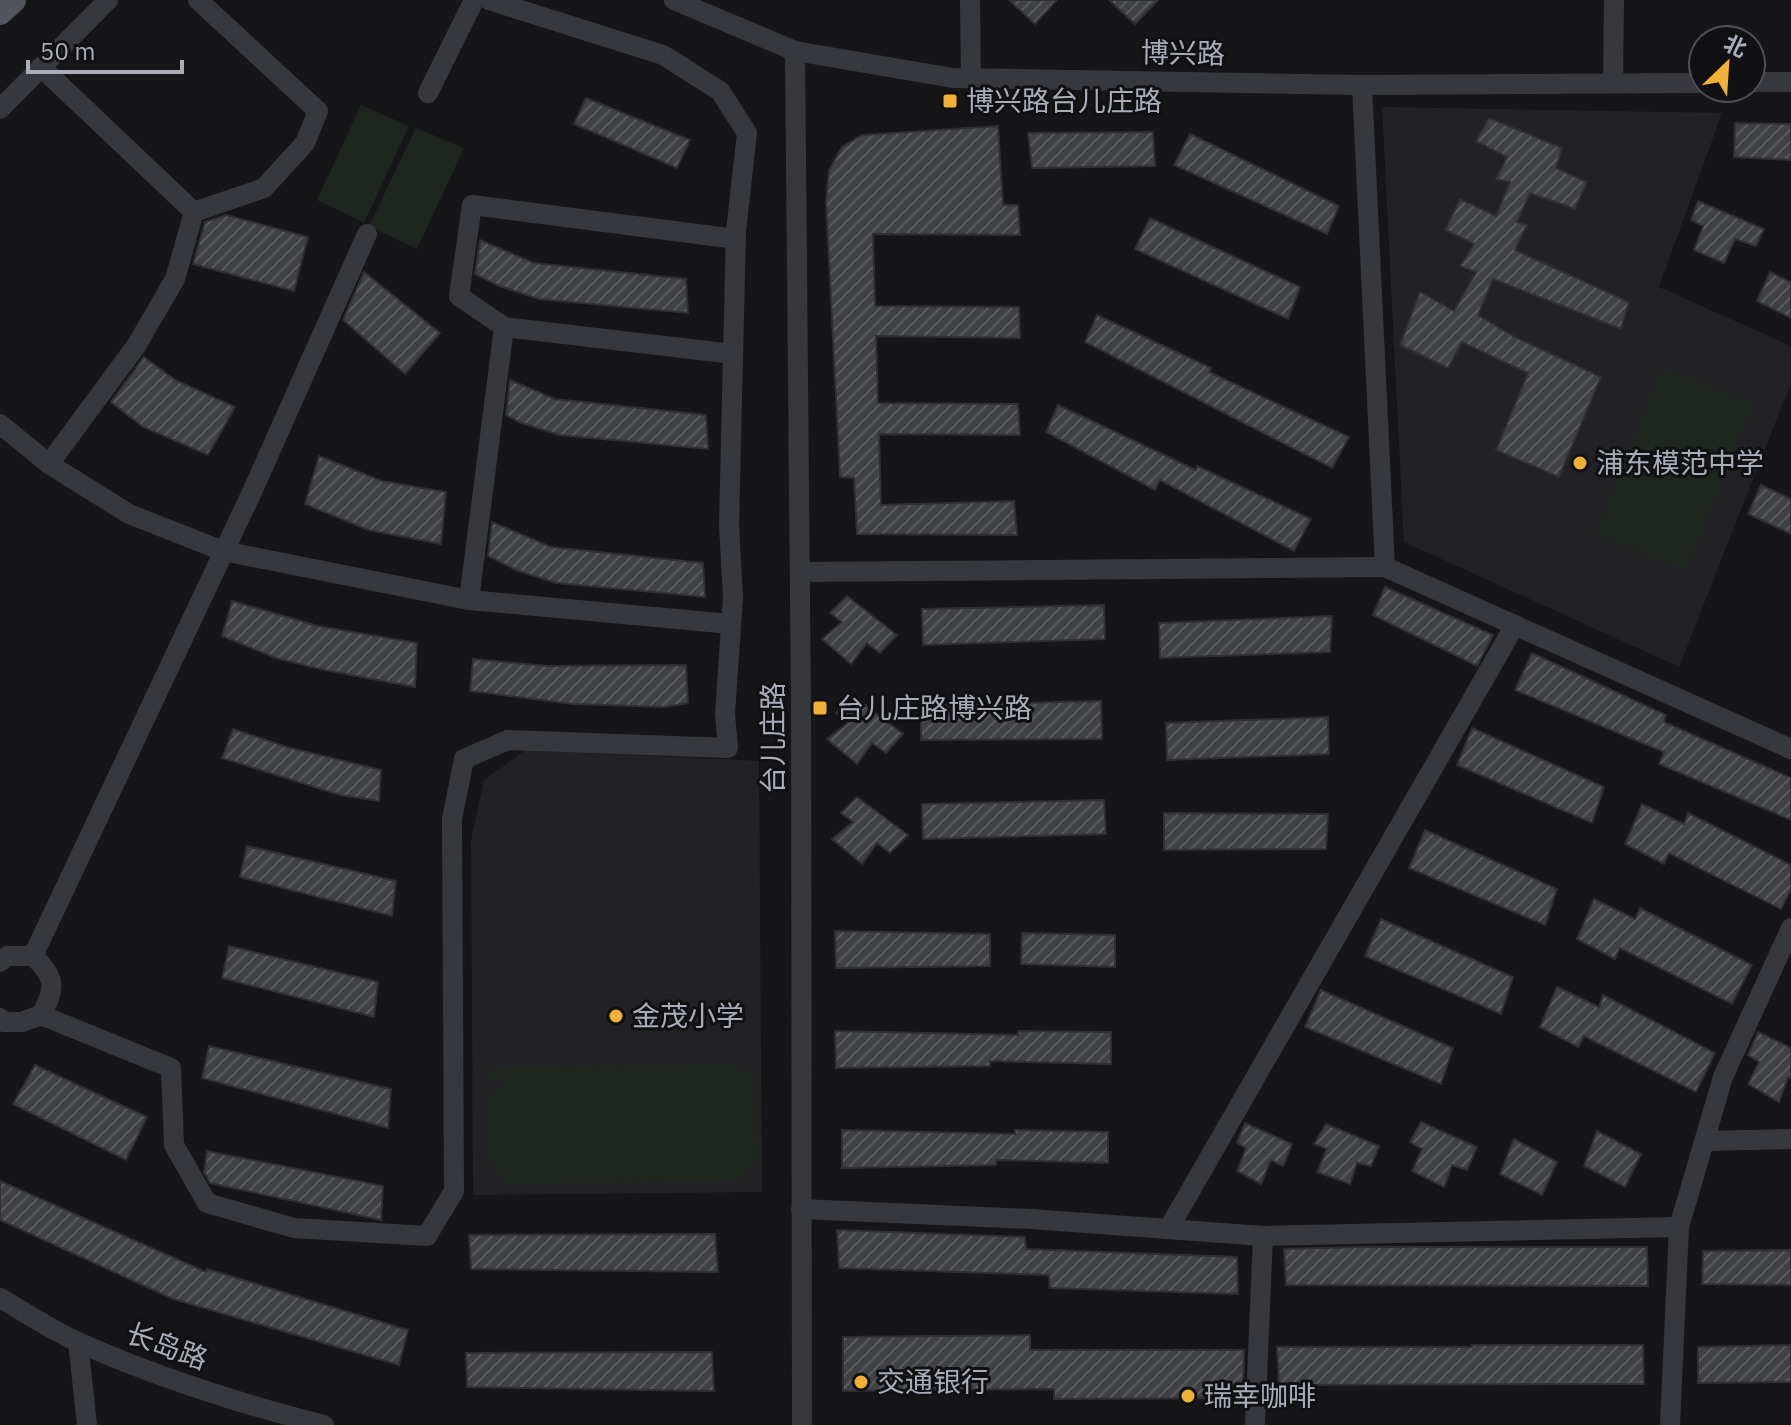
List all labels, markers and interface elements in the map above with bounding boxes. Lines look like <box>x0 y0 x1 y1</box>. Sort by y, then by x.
scale bar <box>28 24 182 74</box>
north arrow <box>1687 24 1767 104</box>
text: 北 <box>1720 28 1752 63</box>
street label: 博兴路 <box>1141 33 1225 72</box>
text: 50 m <box>40 35 95 67</box>
place label: 博兴路台儿庄路 <box>966 82 1162 119</box>
marker: 博兴路台儿庄路 <box>941 92 959 110</box>
place label: 浦东模范中学 <box>1596 444 1764 481</box>
marker: 浦东模范中学 <box>1571 454 1589 472</box>
street label: 台儿庄路 <box>754 682 791 794</box>
place label: 台儿庄路博兴路 <box>836 689 1032 726</box>
marker: 台儿庄路博兴路 <box>811 699 829 717</box>
place label: 金茂小学 <box>632 997 744 1034</box>
marker: 金茂小学 <box>607 1007 625 1025</box>
street label: 长岛路 <box>121 1314 213 1377</box>
place label: 交通银行 <box>877 1363 989 1400</box>
marker: 交通银行 <box>852 1373 870 1391</box>
place label: 瑞幸咖啡 <box>1204 1377 1316 1414</box>
marker: 瑞幸咖啡 <box>1179 1387 1197 1405</box>

